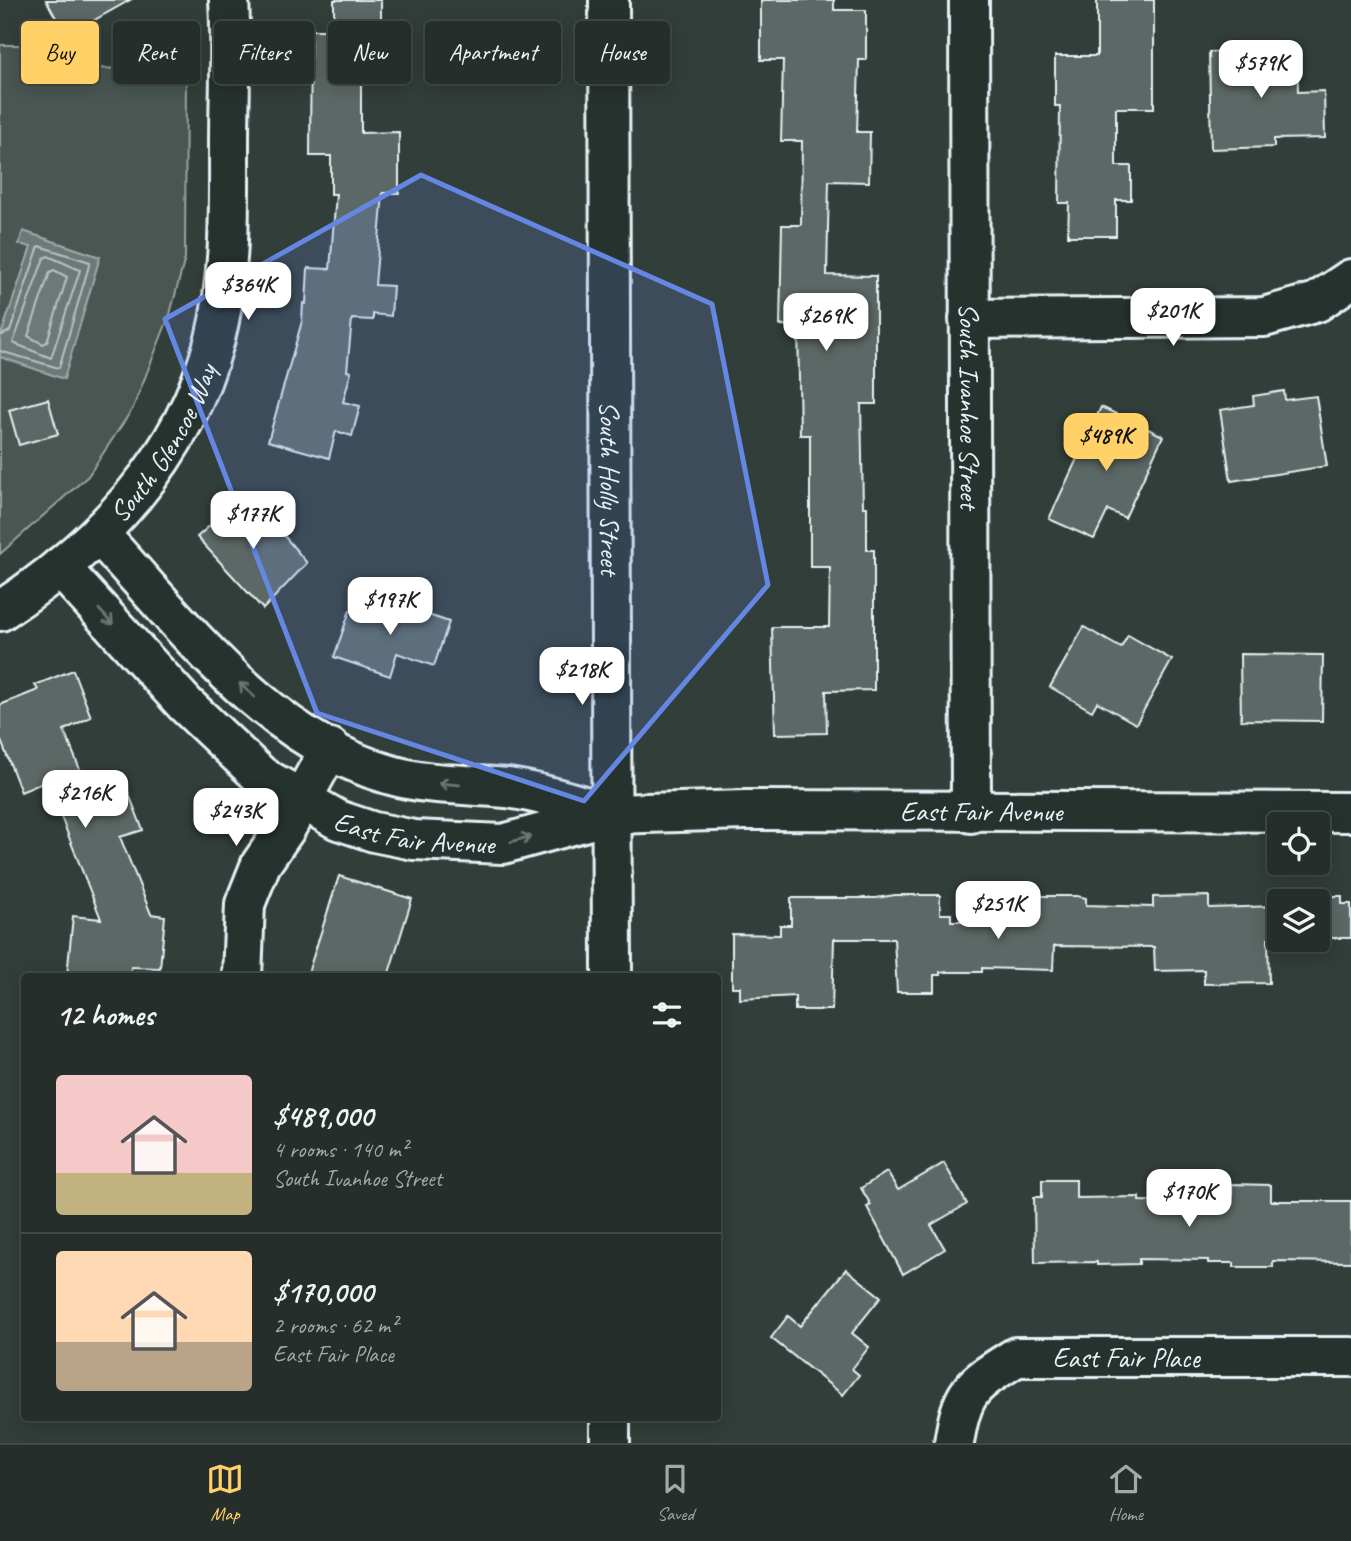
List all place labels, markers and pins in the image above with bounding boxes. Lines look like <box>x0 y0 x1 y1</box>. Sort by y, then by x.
pin: $579K <box>1212 41 1310 100</box>
pin: $364K <box>199 262 297 322</box>
pin: $201K <box>1124 288 1222 348</box>
pin: $269K <box>777 294 875 353</box>
pin: $489K <box>1057 414 1155 473</box>
pin: $177K <box>204 491 302 551</box>
pin: $197K <box>341 578 439 637</box>
pin: $218K <box>533 648 631 707</box>
pin: $216K <box>36 770 134 830</box>
pin: $243K <box>187 788 285 848</box>
pin: $251K <box>949 881 1047 941</box>
pin: $170K <box>1140 1170 1238 1229</box>

